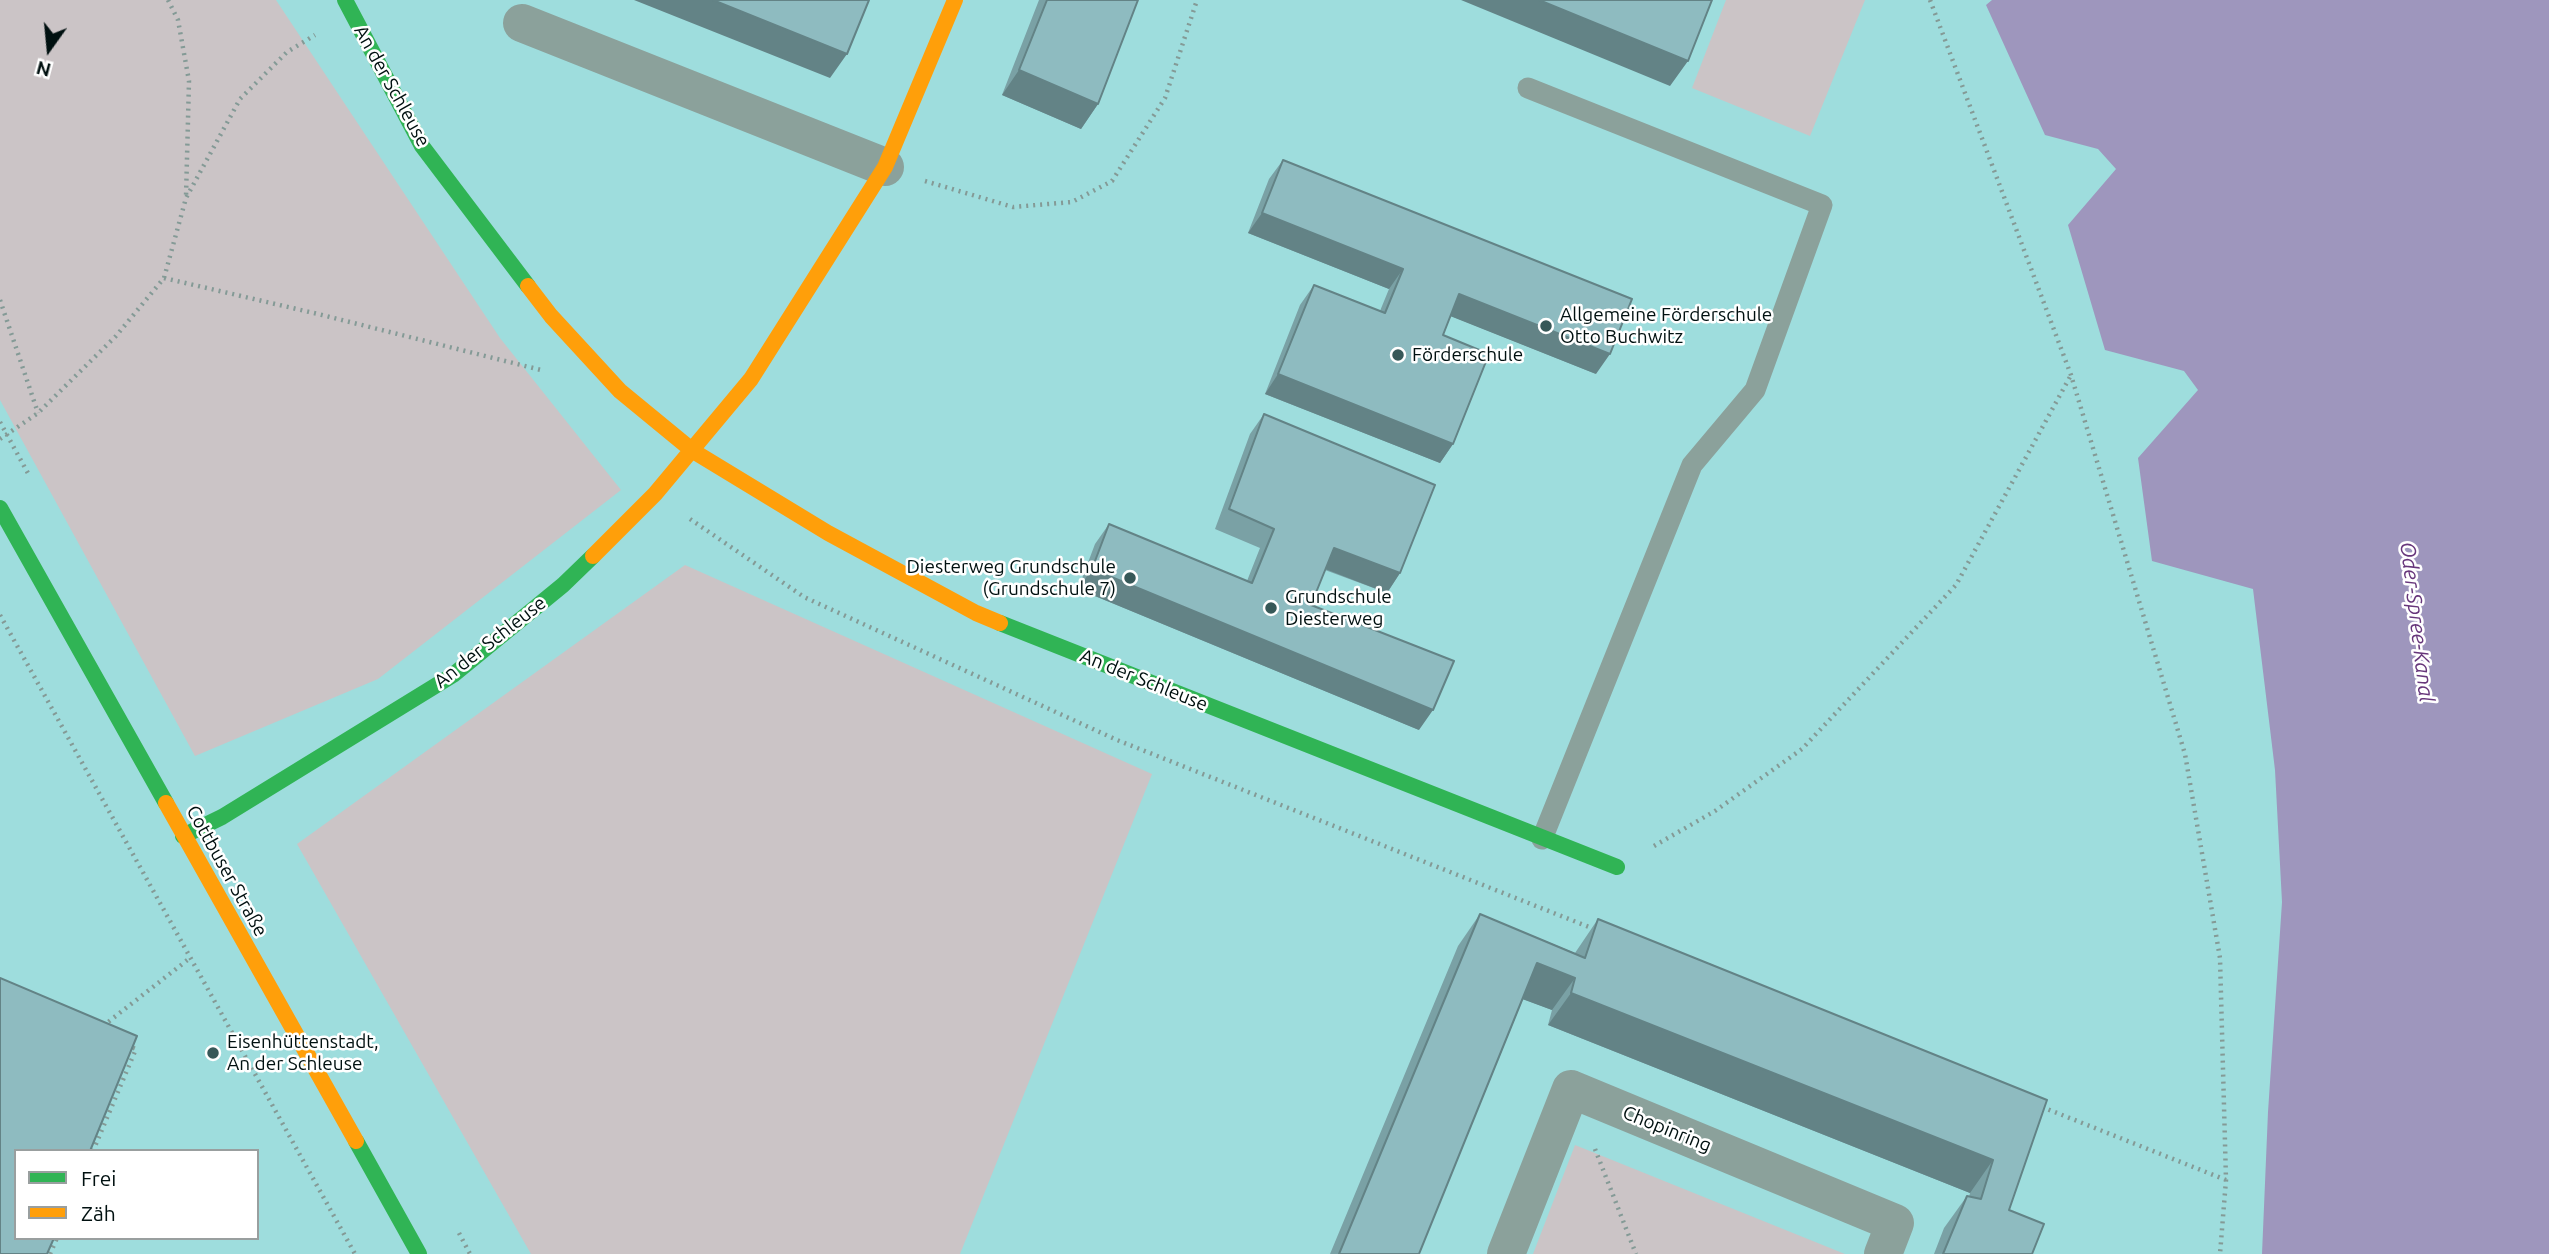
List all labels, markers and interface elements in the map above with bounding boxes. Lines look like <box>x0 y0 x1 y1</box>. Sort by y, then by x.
north arrow <box>14 14 84 84</box>
street label: An der Schleuse <box>349 21 435 151</box>
text: N <box>34 57 53 82</box>
place label: Allgemeine Förderschule Otto Buchwitz <box>1560 304 1772 348</box>
marker: Allgemeine Förderschule Otto Buchwitz <box>1538 318 1554 334</box>
place label: Förderschule <box>1412 344 1523 366</box>
marker: Förderschule <box>1390 347 1406 363</box>
water label: Oder-Spree-Kanal <box>2395 540 2439 704</box>
place label: Diesterweg Grundschule (Grundschule 7) <box>906 556 1116 600</box>
marker: Diesterweg Grundschule (Grundschule 7) <box>1122 570 1138 586</box>
place label: Grundschule Diesterweg <box>1285 586 1392 630</box>
street label: An der Schleuse <box>430 591 550 693</box>
marker: Grundschule Diesterweg <box>1263 600 1279 616</box>
street label: An der Schleuse <box>1077 644 1211 716</box>
street label: Cottbuser Straße <box>182 802 272 940</box>
place label: Eisenhüttenstadt, An der Schleuse <box>227 1031 379 1075</box>
marker: Eisenhüttenstadt, An der Schleuse <box>205 1045 221 1061</box>
street label: Chopinring <box>1619 1101 1715 1157</box>
legend <box>14 1149 259 1240</box>
text: Frei <box>81 1166 116 1190</box>
text: Zäh <box>81 1201 116 1225</box>

